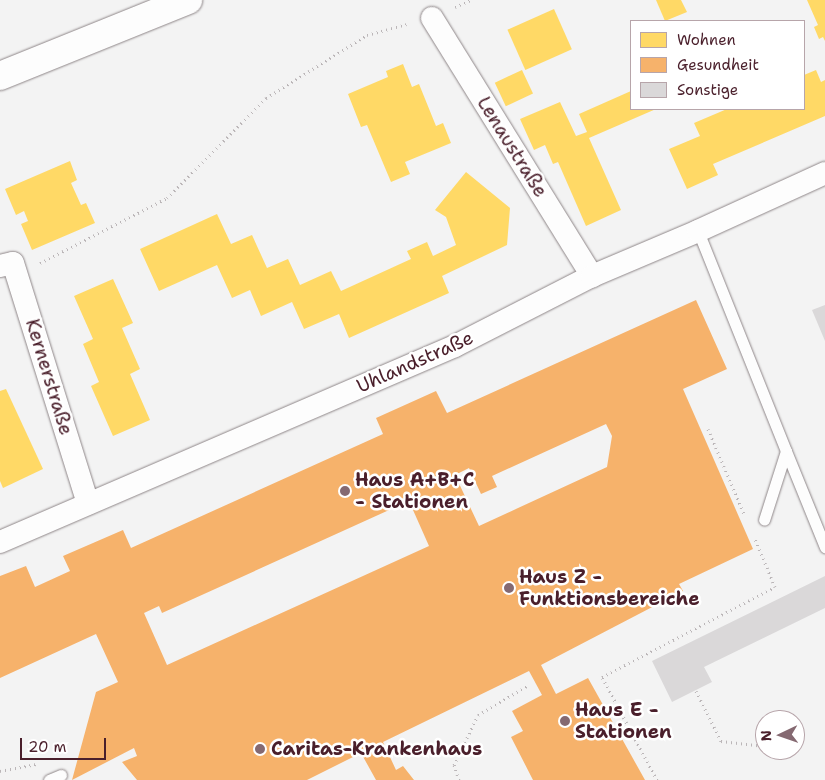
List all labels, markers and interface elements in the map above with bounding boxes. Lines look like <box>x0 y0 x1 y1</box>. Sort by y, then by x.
legend <box>630 20 805 110</box>
text: Wohnen <box>677 30 736 50</box>
text: Gesundheit <box>677 55 759 75</box>
text: Sonstige <box>677 80 738 100</box>
street label: Lenaustraße <box>472 92 552 202</box>
street label: Kernerstraße <box>21 316 77 438</box>
street label: Uhlandstraße <box>353 326 477 398</box>
place label: Haus A+B+C - Stationen <box>355 469 474 513</box>
marker: Haus A+B+C - Stationen <box>339 485 351 497</box>
place label: Haus Z - Funktionsbereiche <box>519 566 700 610</box>
marker: Haus Z - Funktionsbereiche <box>503 582 515 594</box>
place label: Haus E - Stationen <box>575 699 672 743</box>
north arrow <box>755 710 805 760</box>
marker: Haus E - Stationen <box>559 715 571 727</box>
scale bar <box>22 728 109 760</box>
text: N <box>757 730 775 742</box>
text: 20 m <box>28 737 67 757</box>
place label: Caritas-Krankenhaus <box>271 738 482 760</box>
marker: Caritas-Krankenhaus <box>253 742 267 756</box>

